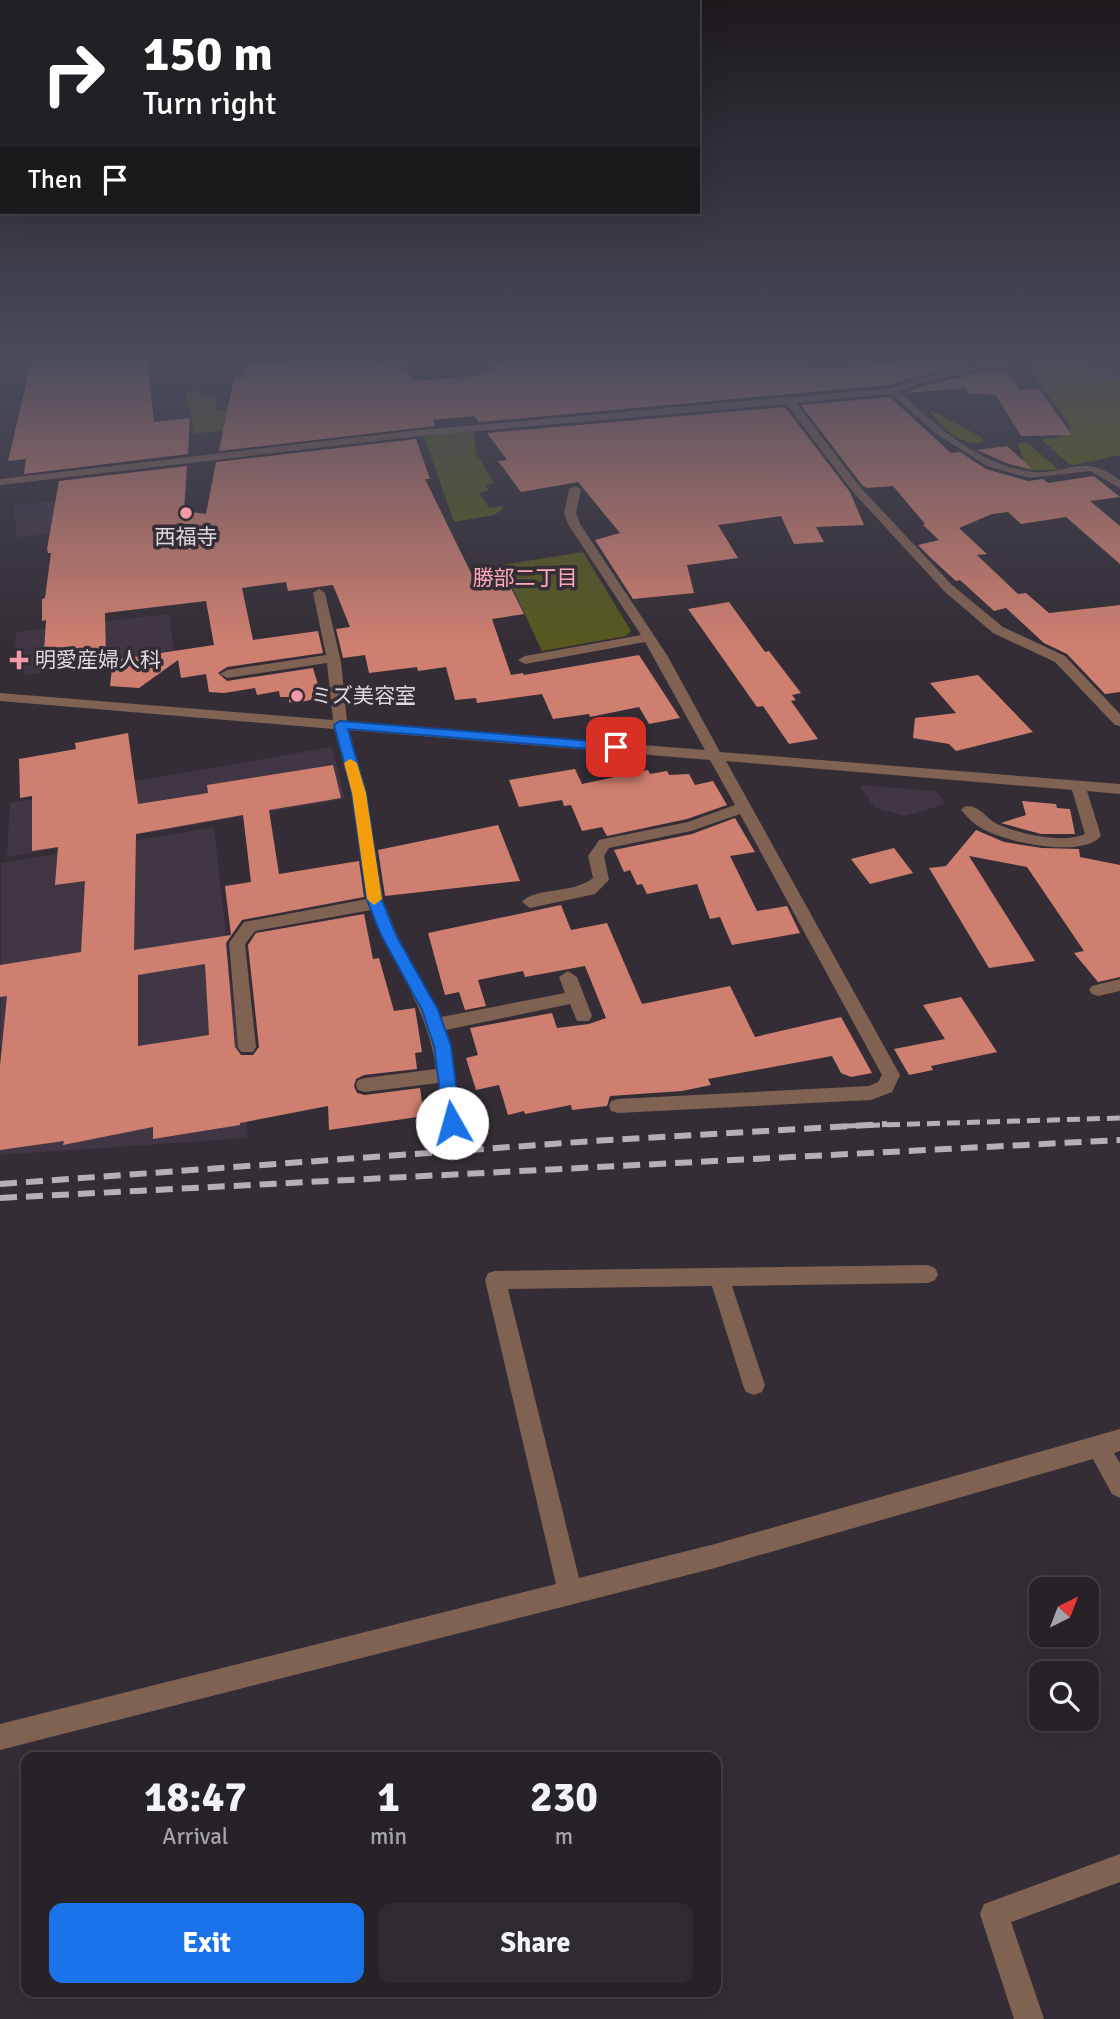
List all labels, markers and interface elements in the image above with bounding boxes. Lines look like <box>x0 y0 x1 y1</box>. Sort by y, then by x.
text: 150 m <box>143 24 273 84</box>
icon: right <box>28 28 119 119</box>
text: Turn right <box>143 84 276 123</box>
icon: arrive <box>96 161 134 199</box>
text: Then <box>28 164 82 196</box>
marker: 西福寺 <box>178 505 194 521</box>
place label: 西福寺 <box>155 524 218 550</box>
district label: 勝部二丁目 <box>473 565 578 591</box>
place label: 明愛産婦人科 <box>35 647 161 673</box>
marker: 明愛産婦人科 <box>9 650 29 670</box>
place label: ミズ美容室 <box>311 683 416 709</box>
marker: ミズ美容室 <box>289 688 305 704</box>
pin <box>586 717 646 777</box>
icon: arrive <box>597 728 635 766</box>
position arrow <box>415 1086 489 1160</box>
north arrow <box>1029 1577 1099 1647</box>
map controls <box>1029 1577 1099 1731</box>
button: search <box>1029 1661 1099 1731</box>
text: 18:47 <box>144 1772 247 1823</box>
text: 1 <box>377 1772 400 1823</box>
text: 230 <box>530 1772 598 1823</box>
text: Arrival <box>162 1822 229 1851</box>
text: min <box>370 1822 407 1851</box>
text: m <box>555 1822 573 1851</box>
button: Exit <box>49 1903 364 1983</box>
button: Share <box>378 1903 693 1983</box>

